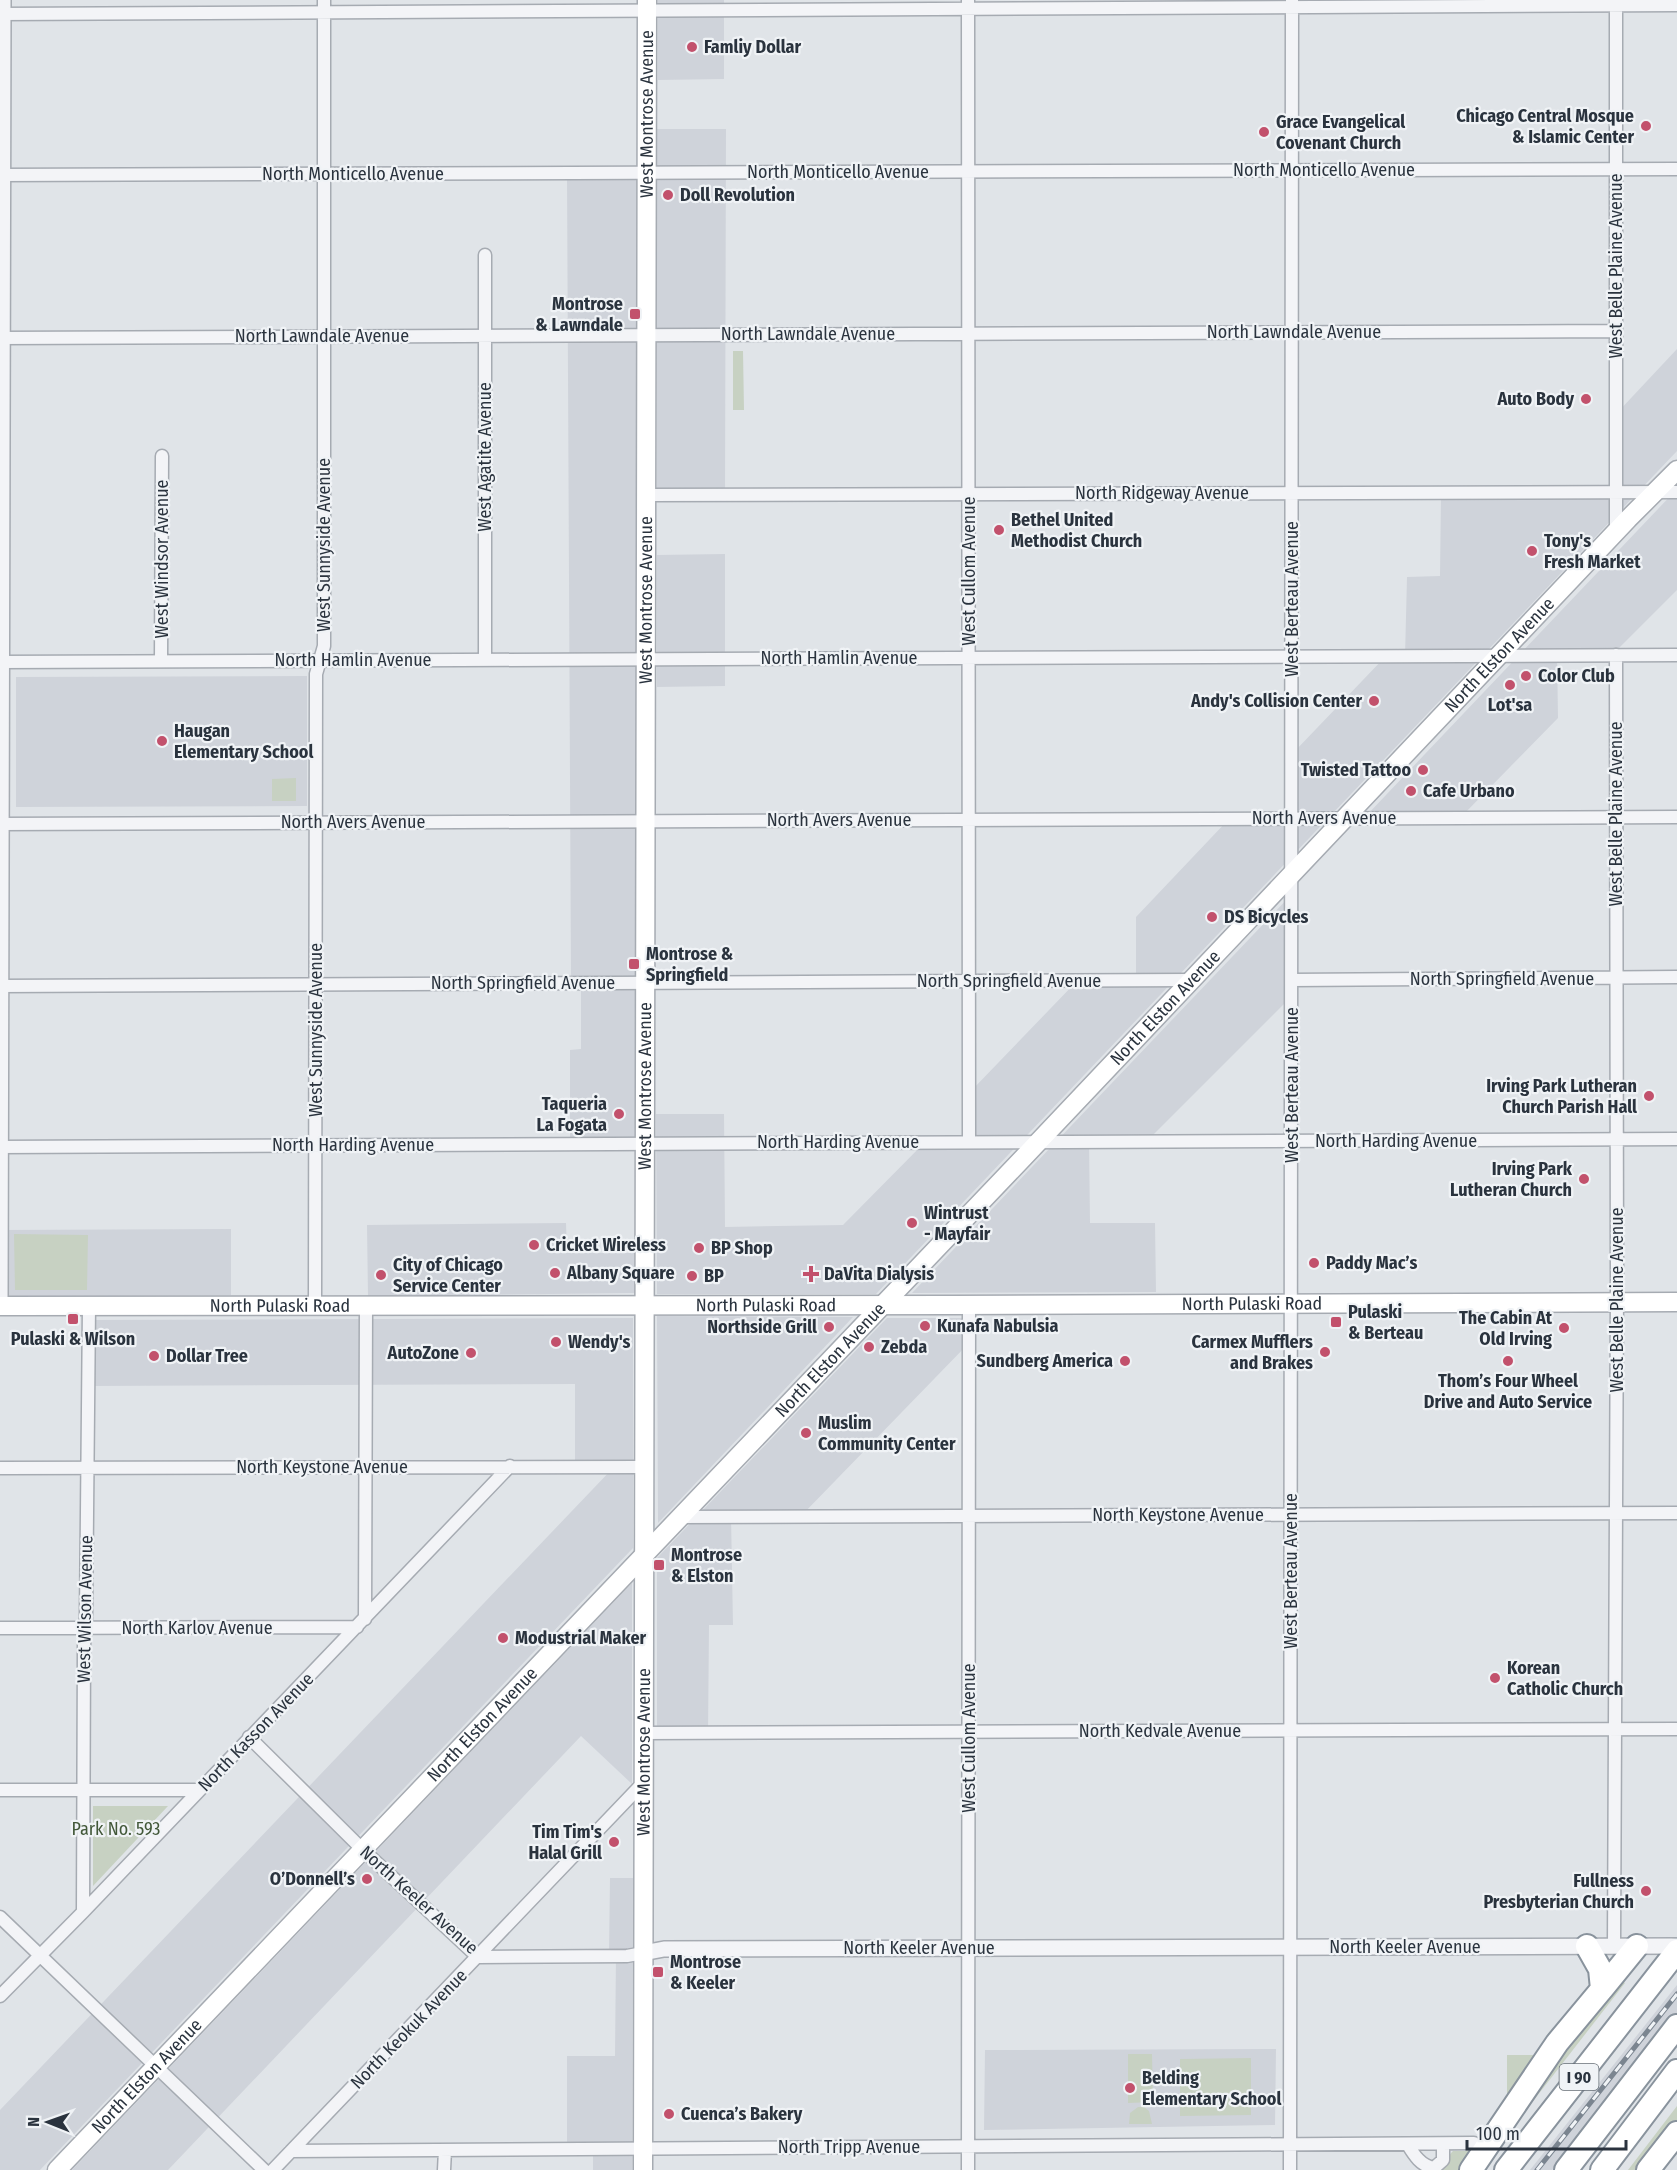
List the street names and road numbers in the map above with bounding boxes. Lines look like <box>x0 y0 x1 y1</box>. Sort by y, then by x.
street label: West Montrose Avenue <box>636 30 658 198</box>
street label: North Monticello Avenue <box>1233 159 1415 181</box>
street label: North Monticello Avenue <box>747 161 929 183</box>
street label: North Monticello Avenue <box>262 163 444 185</box>
street label: West Belle Plaine Avenue <box>1605 173 1627 359</box>
street label: North Lawndale Avenue <box>1207 321 1381 343</box>
street label: North Lawndale Avenue <box>721 323 895 345</box>
street label: North Lawndale Avenue <box>235 325 409 347</box>
street label: West Agatite Avenue <box>474 382 496 532</box>
street label: West Sunnyside Avenue <box>313 458 335 632</box>
street label: West Windsor Avenue <box>151 479 173 638</box>
street label: North Ridgeway Avenue <box>1075 482 1249 504</box>
street label: West Cullom Avenue <box>958 496 980 646</box>
street label: West Montrose Avenue <box>635 516 657 684</box>
street label: West Berteau Avenue <box>1281 521 1303 677</box>
street label: North Elston Avenue <box>1440 593 1559 717</box>
street label: North Hamlin Avenue <box>761 647 918 669</box>
street label: North Hamlin Avenue <box>275 649 432 671</box>
street label: West Belle Plaine Avenue <box>1605 721 1627 907</box>
street label: North Avers Avenue <box>1252 807 1396 829</box>
street label: North Avers Avenue <box>767 809 911 831</box>
street label: North Avers Avenue <box>281 811 425 833</box>
street label: West Sunnyside Avenue <box>305 943 327 1117</box>
street label: North Elston Avenue <box>1106 946 1225 1070</box>
street label: North Springfield Avenue <box>1410 968 1594 990</box>
street label: North Springfield Avenue <box>917 970 1101 992</box>
street label: North Springfield Avenue <box>431 972 615 994</box>
street label: West Montrose Avenue <box>634 1002 656 1170</box>
street label: West Berteau Avenue <box>1281 1007 1303 1163</box>
street label: North Harding Avenue <box>1315 1130 1477 1152</box>
street label: North Harding Avenue <box>757 1131 919 1153</box>
street label: North Harding Avenue <box>272 1134 434 1156</box>
street label: West Belle Plaine Avenue <box>1606 1207 1628 1393</box>
street label: North Pulaski Road <box>1182 1292 1322 1315</box>
street label: North Pulaski Road <box>696 1294 836 1316</box>
street label: North Pulaski Road <box>210 1295 350 1317</box>
street label: North Elston Avenue <box>771 1298 890 1422</box>
street label: North Keystone Avenue <box>236 1456 408 1478</box>
street label: West Berteau Avenue <box>1280 1493 1302 1649</box>
street label: North Keystone Avenue <box>1092 1504 1264 1526</box>
street label: West Wilson Avenue <box>73 1535 97 1683</box>
street label: North Karlov Avenue <box>121 1617 273 1639</box>
street label: North Elston Avenue <box>423 1662 542 1786</box>
street label: West Cullom Avenue <box>958 1663 980 1813</box>
street label: North Kasson Avenue <box>194 1668 318 1796</box>
street label: West Montrose Avenue <box>633 1668 655 1836</box>
street label: North Kedvale Avenue <box>1079 1720 1241 1742</box>
street label: North Keeler Avenue <box>355 1841 483 1959</box>
street label: North Keeler Avenue <box>1329 1936 1481 1958</box>
street label: North Keeler Avenue <box>843 1937 995 1959</box>
street label: North Keokuk Avenue <box>346 1964 472 2094</box>
street label: North Elston Avenue <box>87 2014 207 2138</box>
road number: I 90 <box>1560 2064 1598 2090</box>
street label: North Tripp Avenue <box>778 2136 920 2158</box>

